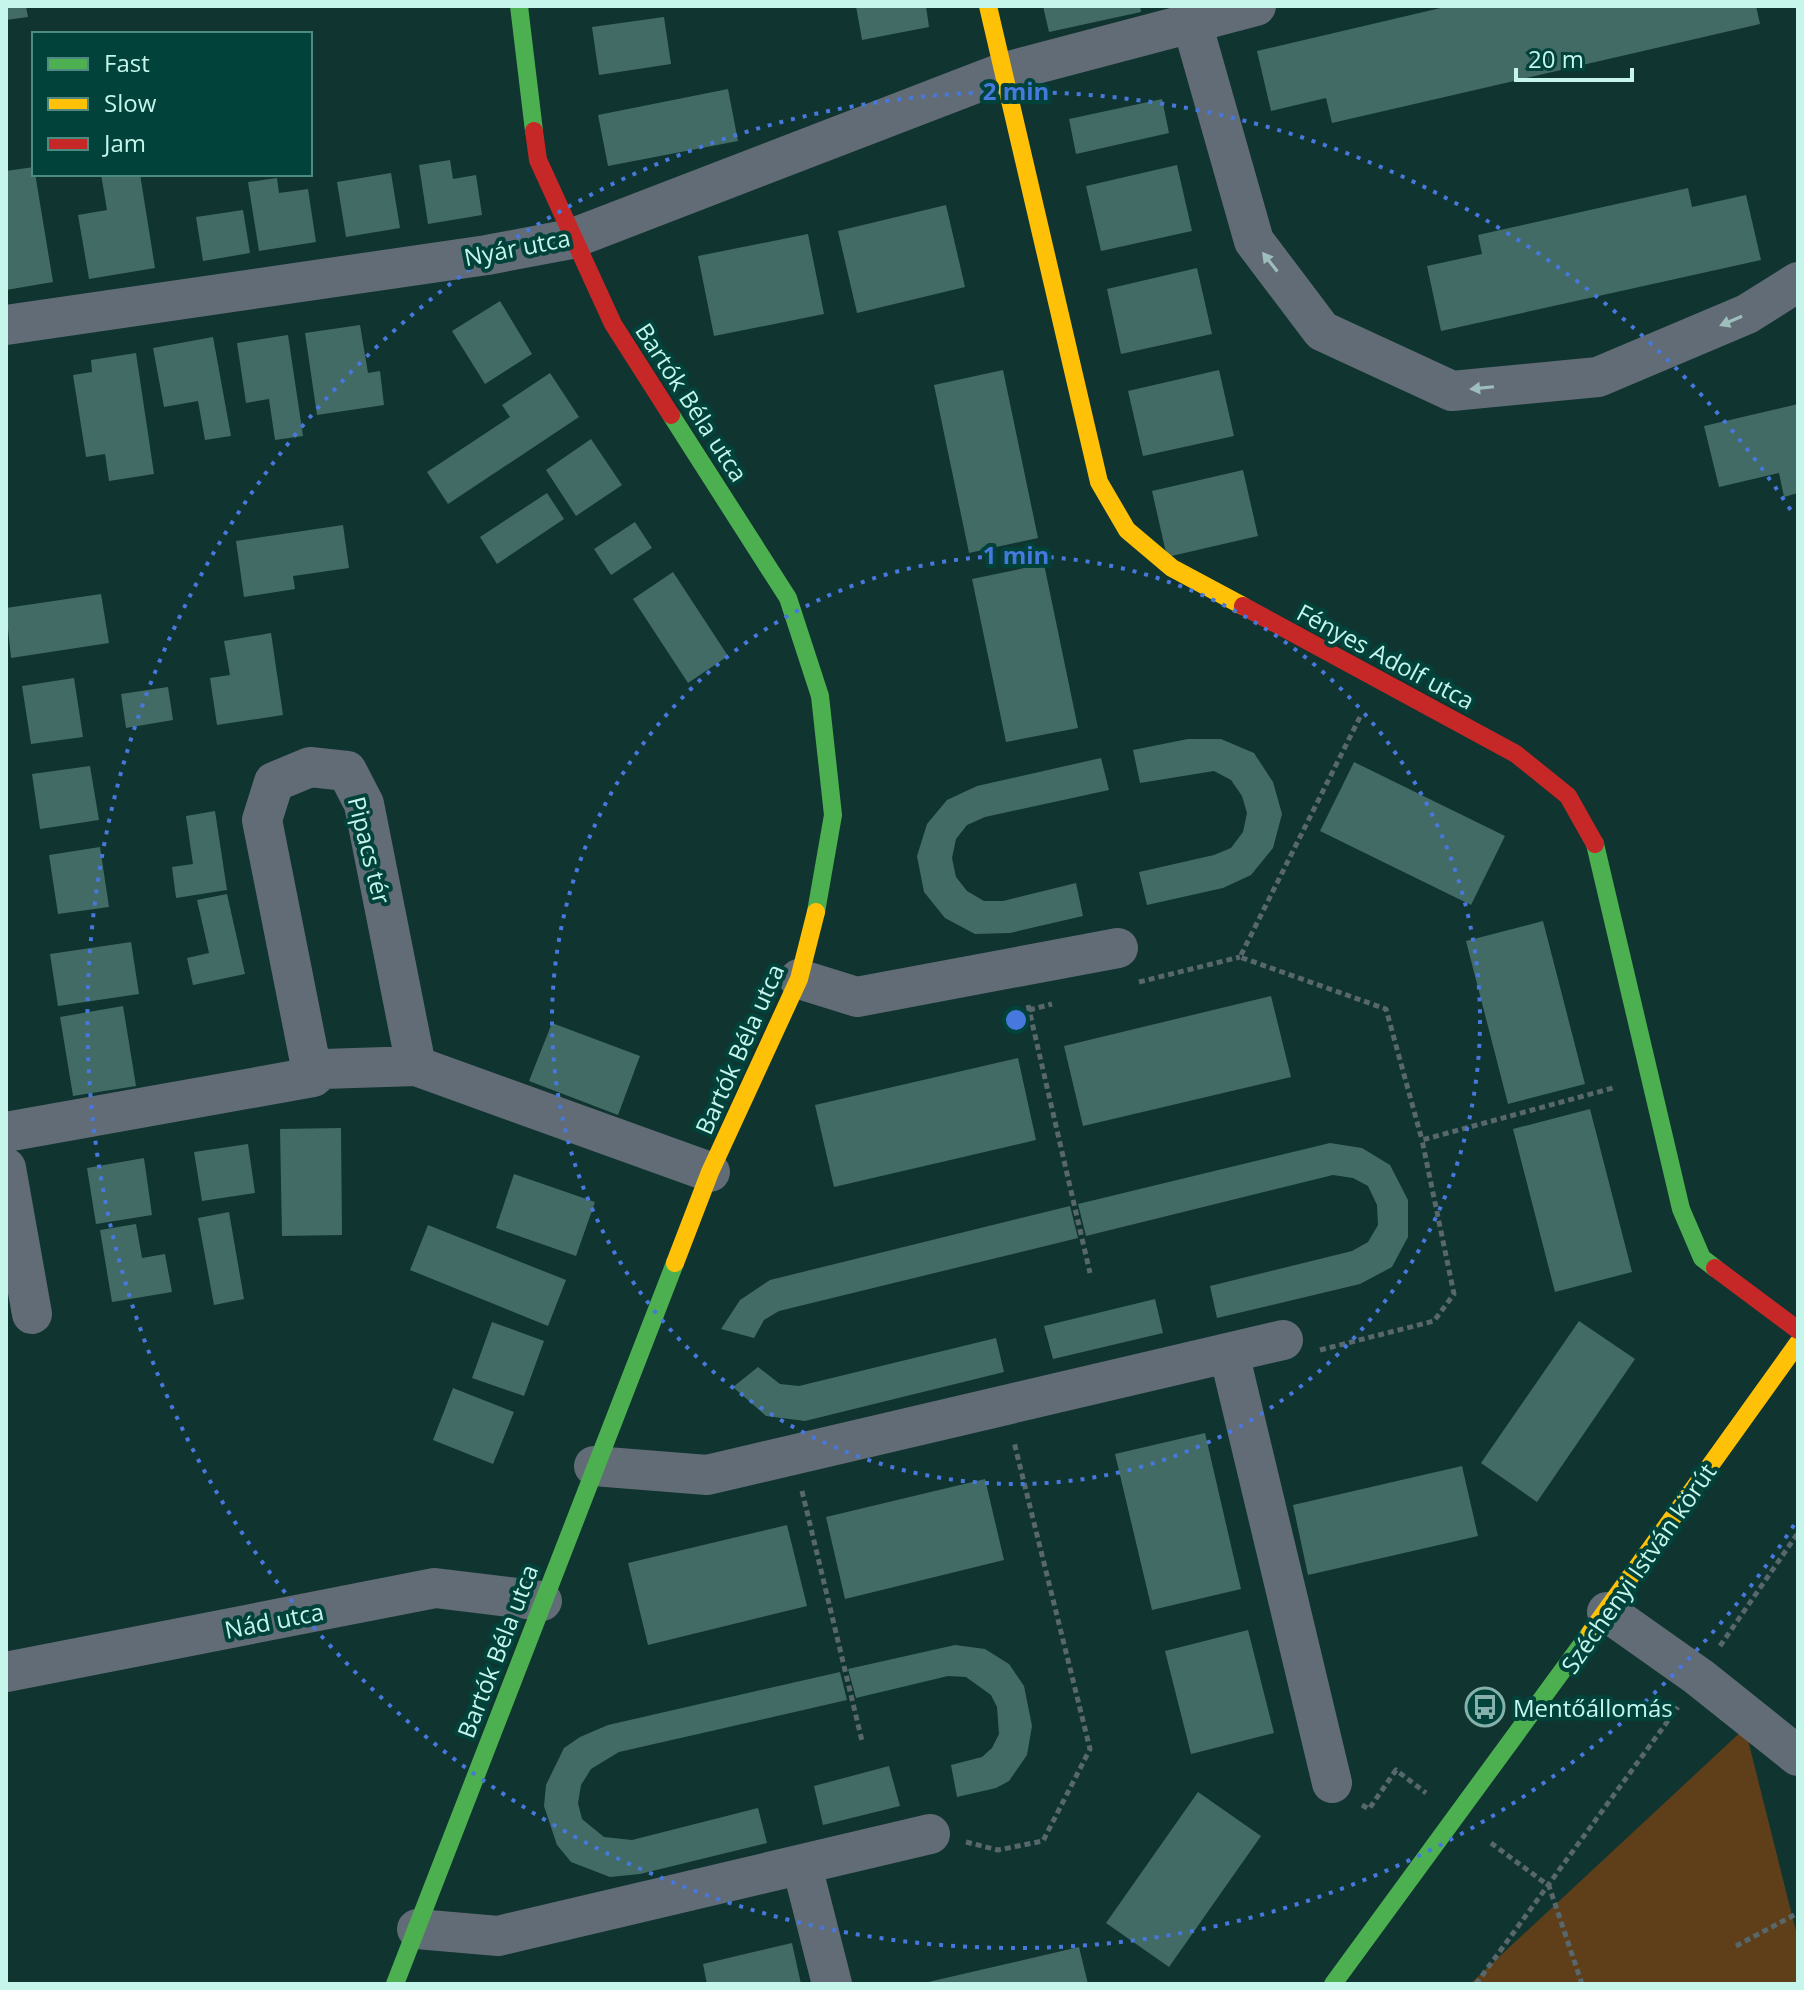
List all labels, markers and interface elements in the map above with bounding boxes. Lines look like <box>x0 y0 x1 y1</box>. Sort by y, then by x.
legend <box>32 32 312 176</box>
scale bar <box>1516 32 1632 82</box>
text: 20 m <box>1528 42 1584 75</box>
text: Fast <box>104 46 150 79</box>
text: 2 min <box>983 74 1049 107</box>
text: Slow <box>104 86 157 119</box>
text: Jam <box>102 126 146 159</box>
street label: Nyár utca <box>461 221 573 273</box>
one-way arrow <box>1262 252 1278 272</box>
one-way arrow <box>1719 314 1743 327</box>
street label: Bartók Béla utca <box>628 316 756 488</box>
one-way arrow <box>1470 382 1495 395</box>
text: 1 min <box>983 538 1049 571</box>
street label: Fényes Adolf utca <box>1291 595 1481 717</box>
street label: Pipacs tér <box>341 793 399 907</box>
street label: Bartók Béla utca <box>687 959 791 1139</box>
centre of rings <box>1002 1006 1030 1034</box>
street label: Széchenyi István körút <box>1553 1456 1723 1680</box>
street label: Bartók Béla utca <box>449 1560 545 1742</box>
street label: Nád utca <box>222 1594 326 1646</box>
bus stop icon: Mentőállomás <box>1464 1686 1506 1728</box>
place label: Mentőállomás <box>1513 1691 1673 1724</box>

